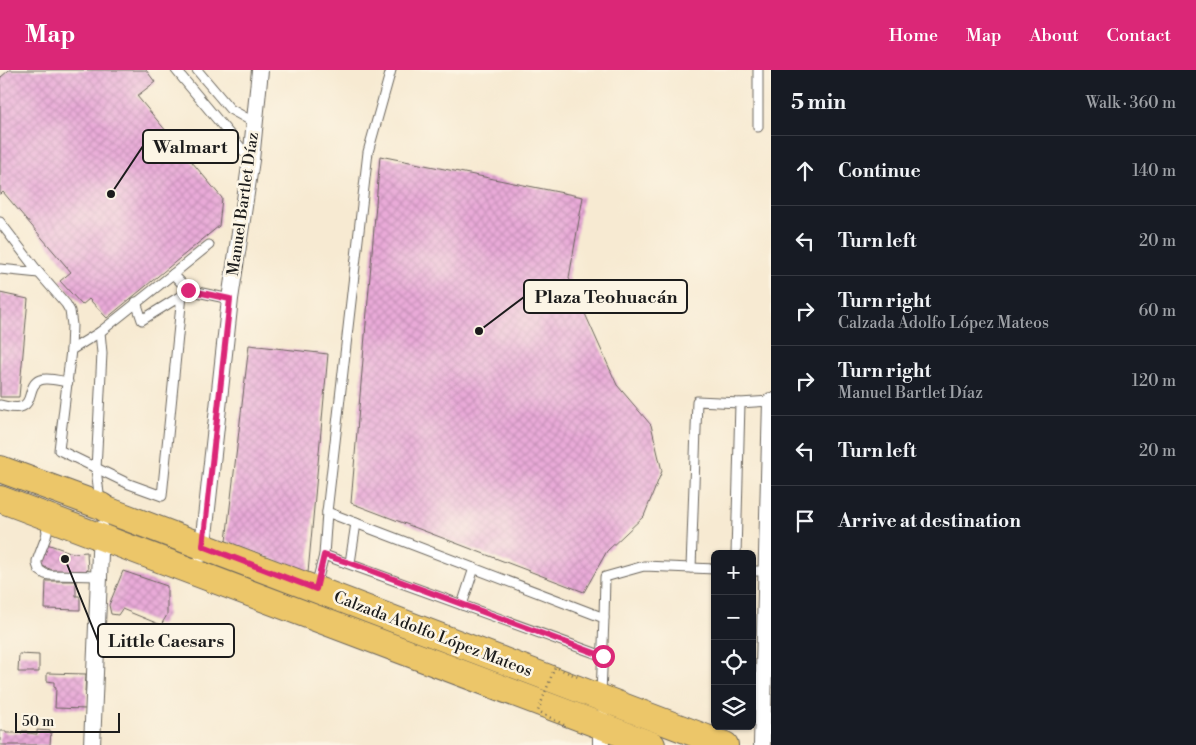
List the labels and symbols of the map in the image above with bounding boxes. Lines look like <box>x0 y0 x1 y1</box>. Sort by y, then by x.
callout: Walmart <box>143 130 238 163</box>
street label: Manuel Bartlet Díaz <box>223 131 263 277</box>
text: Walmart <box>152 136 228 159</box>
route end <box>177 279 200 302</box>
callout: Plaza Teohuacán <box>524 280 687 313</box>
text: Plaza Teohuacán <box>534 286 678 309</box>
street label: Calzada Adolfo López Mateos <box>331 587 535 681</box>
callout: Little Caesars <box>98 624 234 657</box>
text: Little Caesars <box>108 630 224 653</box>
route start <box>592 645 615 668</box>
scale bar <box>15 710 120 733</box>

